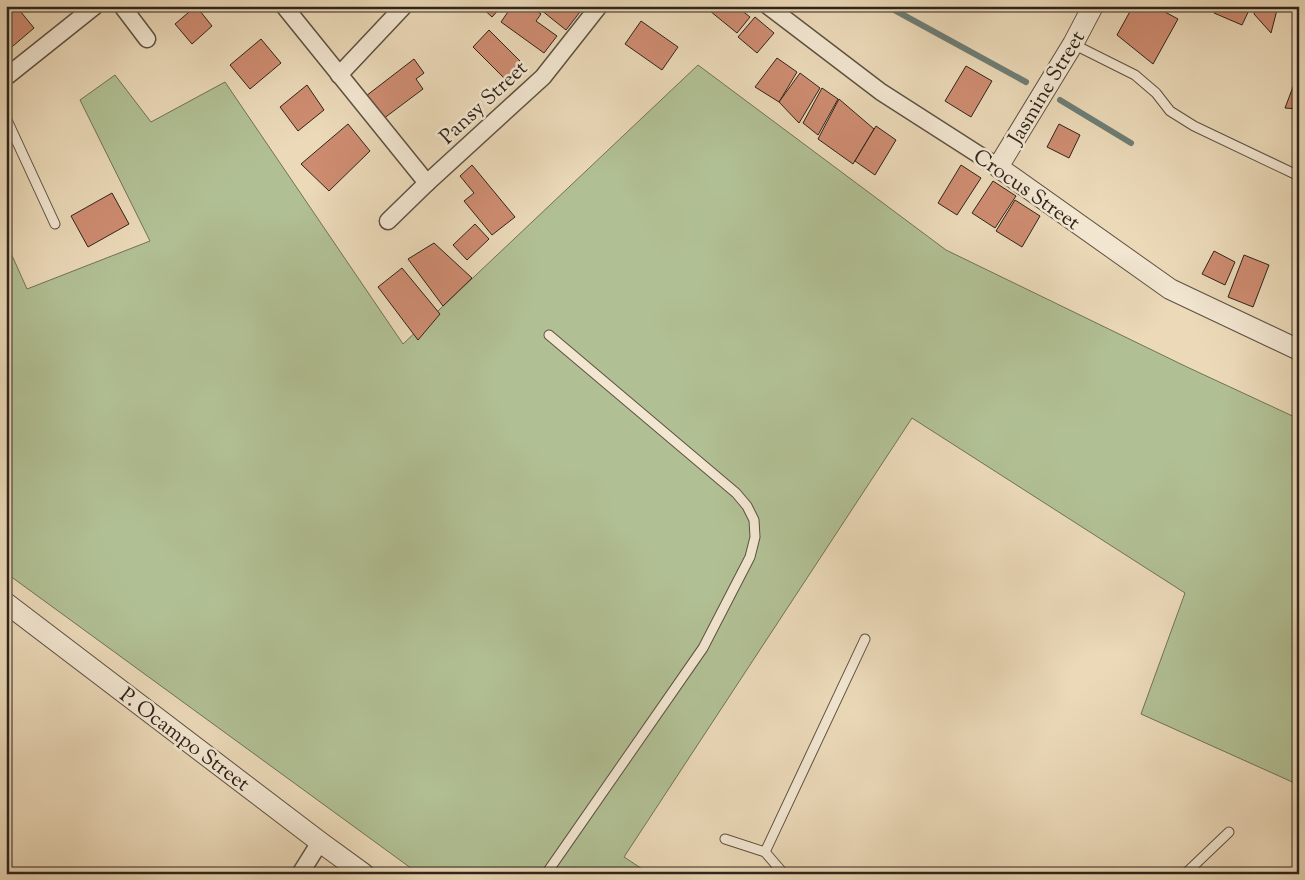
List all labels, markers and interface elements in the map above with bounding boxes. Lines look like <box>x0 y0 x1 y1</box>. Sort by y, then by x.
street label: Jasmine Street <box>1001 25 1094 151</box>
street label: Pansy Street <box>434 55 535 152</box>
street label: Crocus Street <box>966 143 1085 239</box>
street label: P. Ocampo Street <box>112 682 255 800</box>

